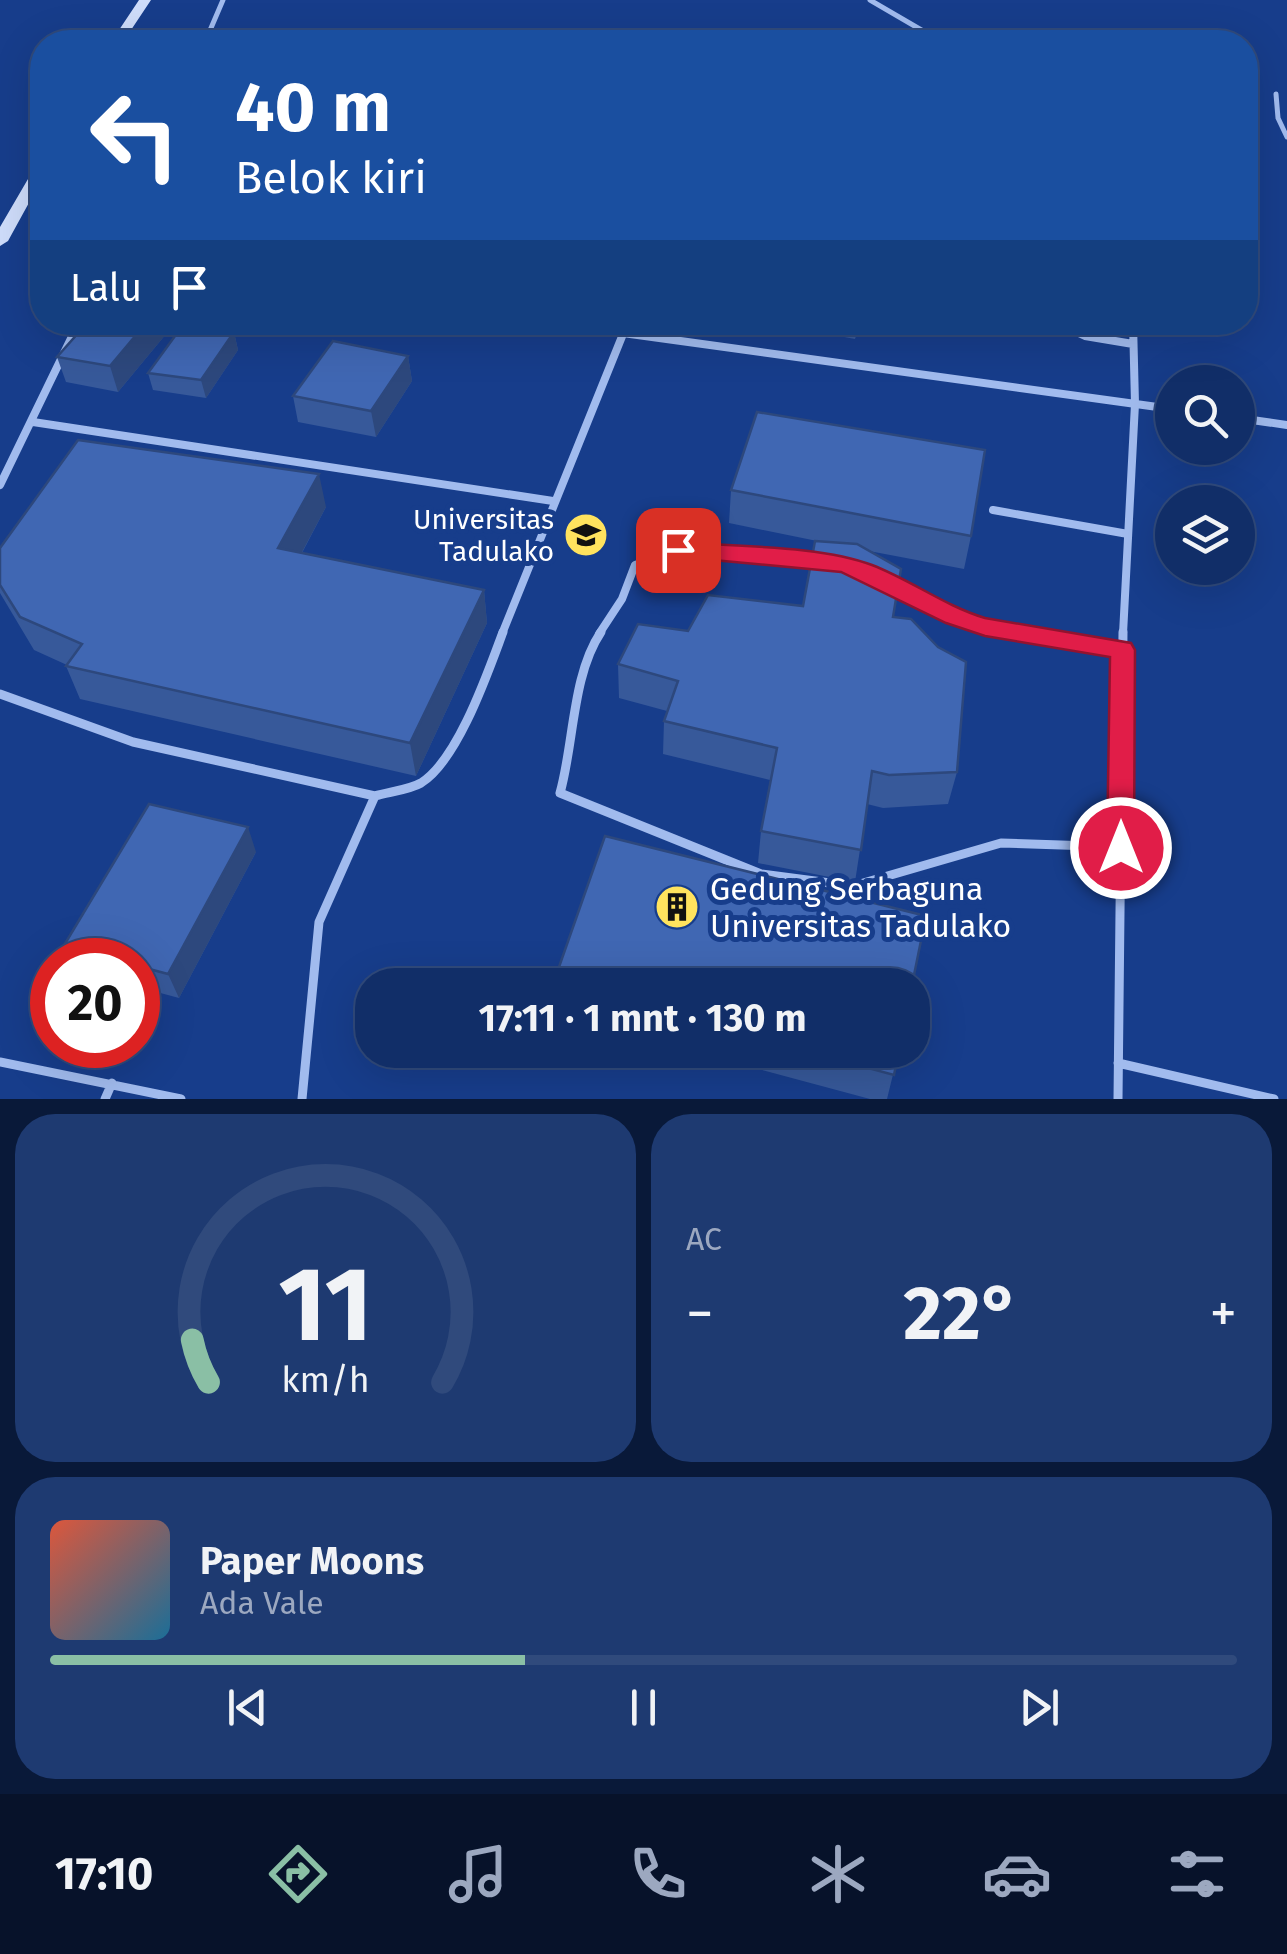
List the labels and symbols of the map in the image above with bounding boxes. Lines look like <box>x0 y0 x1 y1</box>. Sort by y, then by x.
place label: Universitas Tadulako <box>413 503 554 568</box>
pin <box>636 508 721 593</box>
school or university icon: Universitas Tadulako <box>563 512 609 558</box>
position arrow <box>1069 796 1173 900</box>
place label: Gedung Serbaguna Universitas Tadulako <box>710 870 1011 945</box>
building icon: Gedung Serbaguna Universitas Tadulako <box>654 884 700 930</box>
speed limit sign: 20 <box>30 938 160 1068</box>

